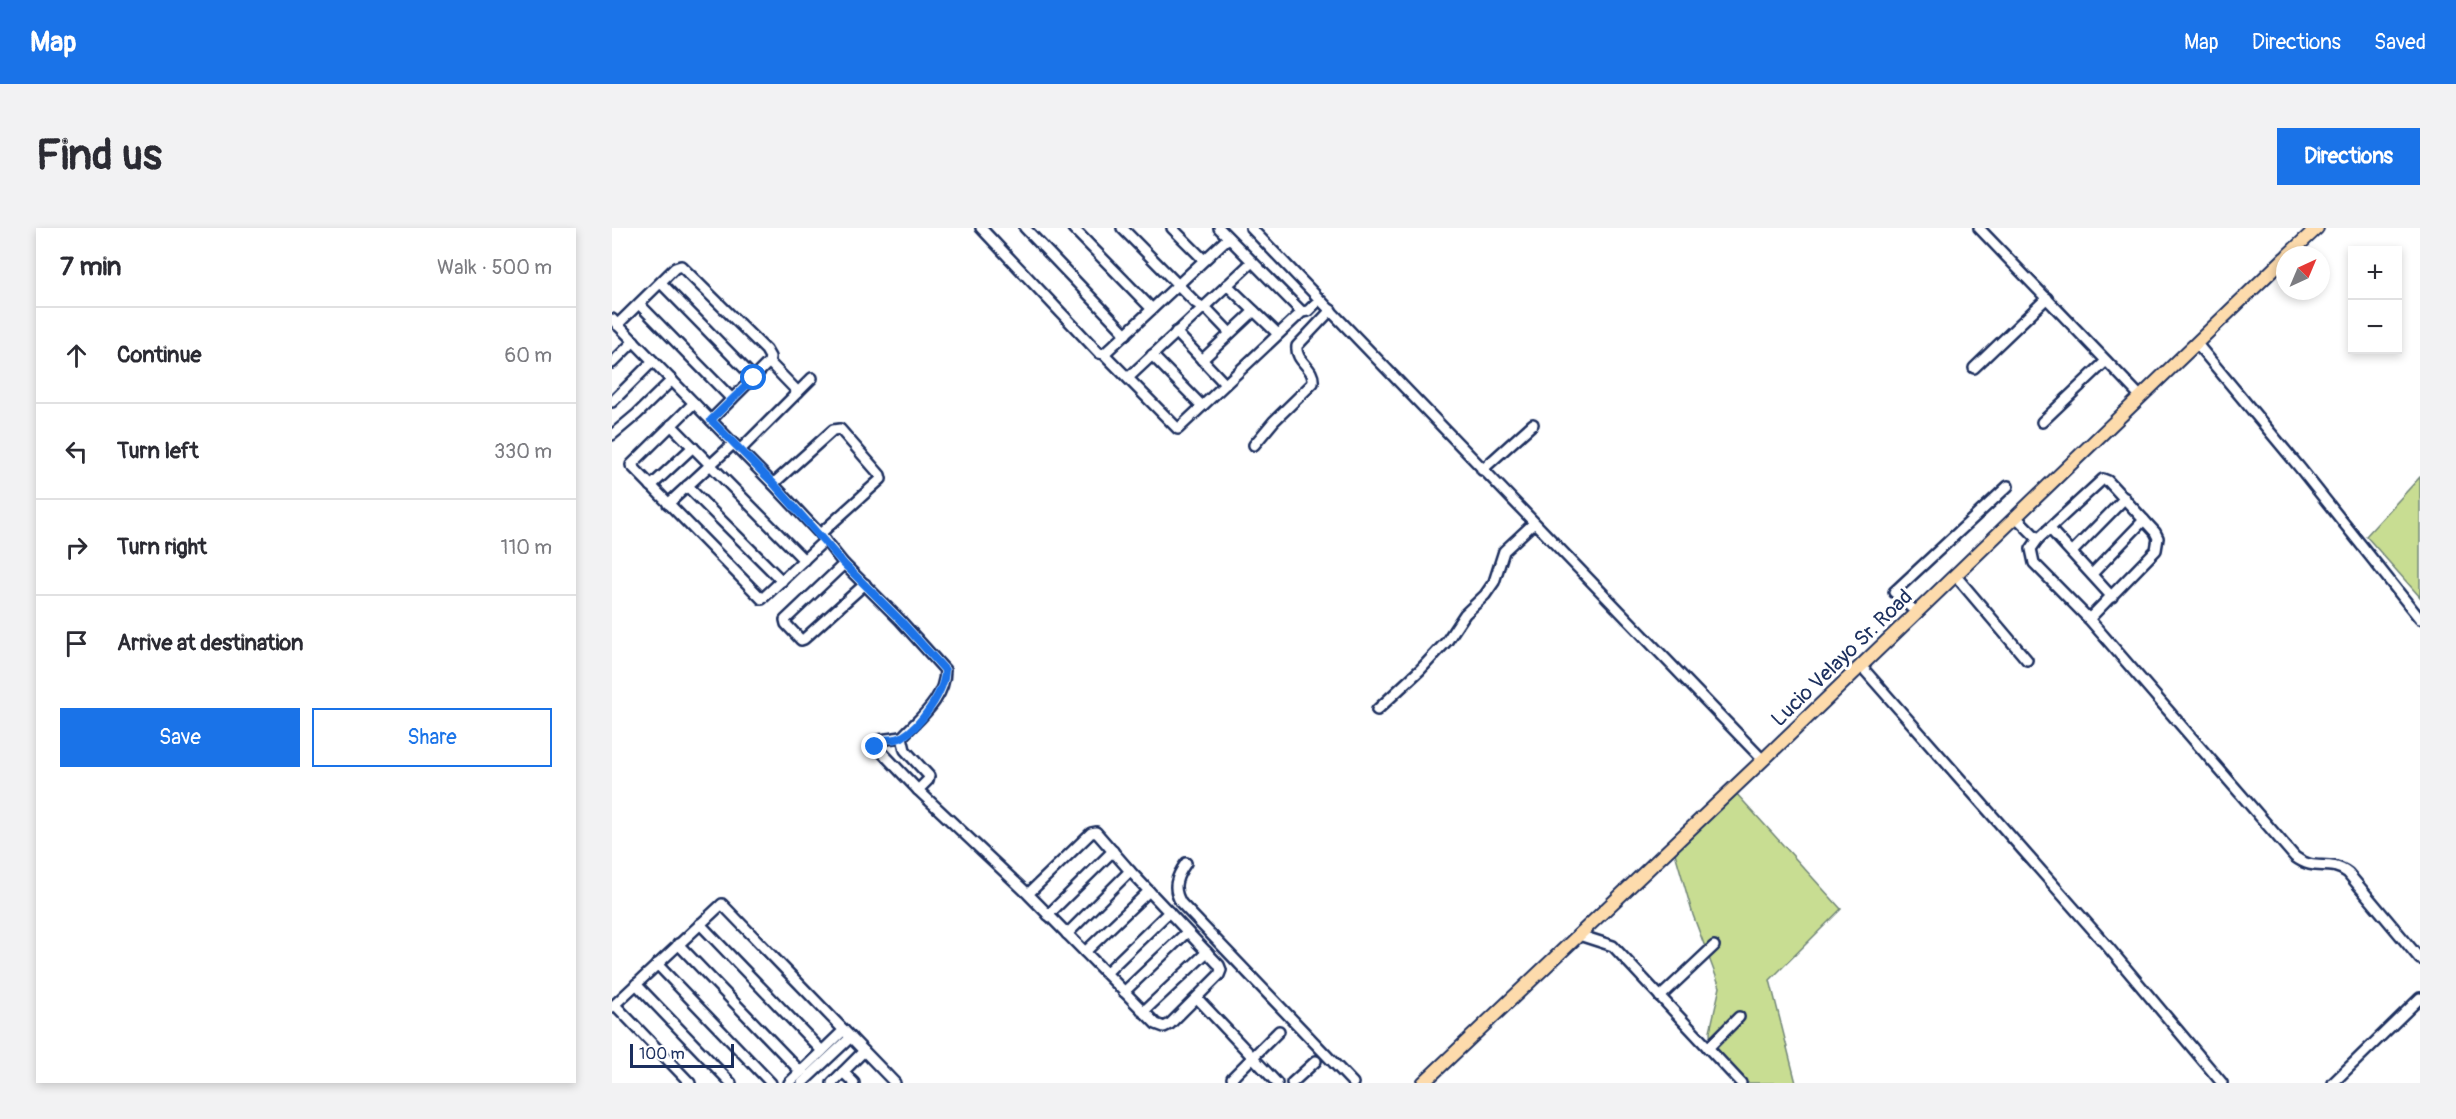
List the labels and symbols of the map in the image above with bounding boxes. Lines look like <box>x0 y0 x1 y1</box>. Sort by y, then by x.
north arrow <box>2276 246 2330 300</box>
route start <box>740 364 766 390</box>
street label: Lucio Velayo Sr. Road <box>1766 584 1918 732</box>
route end <box>861 733 887 759</box>
scale bar <box>630 1041 734 1068</box>

